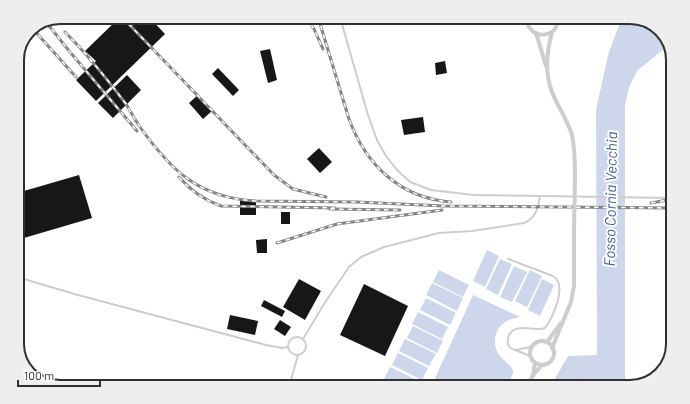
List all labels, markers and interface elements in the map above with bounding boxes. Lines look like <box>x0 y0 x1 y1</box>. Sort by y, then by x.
water label: Fosso Cornia Vecchia <box>600 131 620 267</box>
scale bar <box>18 362 100 388</box>
text: 100 m <box>24 368 54 382</box>

